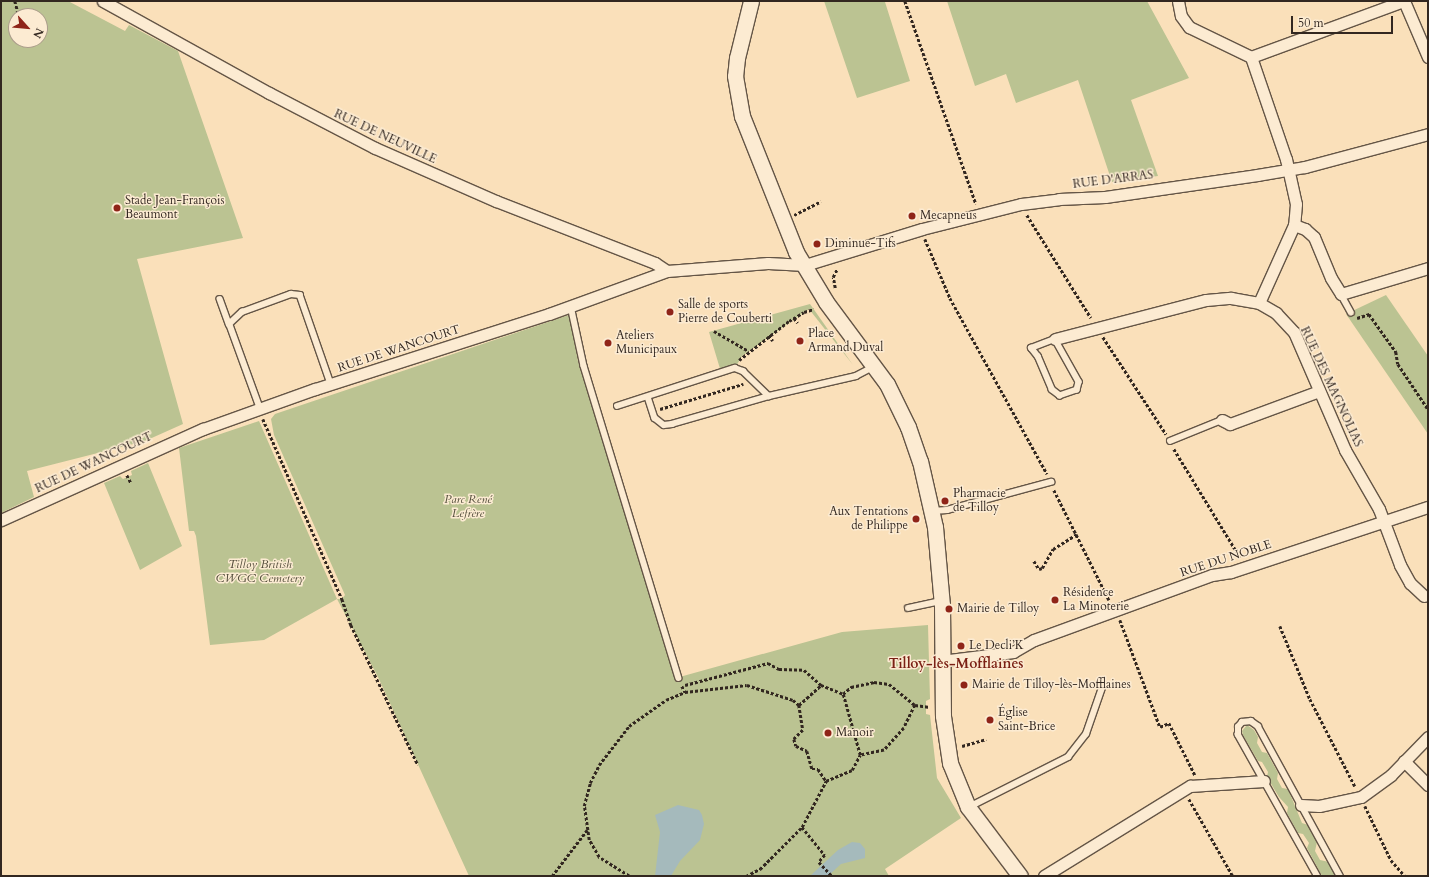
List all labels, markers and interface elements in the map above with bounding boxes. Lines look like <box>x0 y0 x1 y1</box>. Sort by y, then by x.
north arrow <box>8 8 48 48</box>
scale bar <box>1293 8 1395 34</box>
text: 50 m <box>1298 15 1324 31</box>
text: N <box>29 26 47 41</box>
street label: RUE DE NEUVILLE <box>331 107 439 167</box>
street label: RUE D'ARRAS <box>1072 168 1154 192</box>
place label: Stade Jean-François Beaumont <box>125 194 224 222</box>
marker: Stade Jean-François Beaumont <box>112 203 122 213</box>
place label: Mecapneus <box>920 209 977 223</box>
marker: Mecapneus <box>907 211 917 221</box>
place label: Diminue-Tifs <box>825 237 896 251</box>
marker: Diminue-Tifs <box>812 239 822 249</box>
place label: Salle de sports Pierre de Couberti <box>678 298 772 326</box>
marker: Salle de sports Pierre de Couberti <box>665 307 675 317</box>
street label: RUE DE WANCOURT <box>336 322 462 376</box>
street label: RUE DES MAGNOLIAS <box>1297 325 1365 449</box>
place label: Place Armand Duval <box>808 327 883 355</box>
place label: Ateliers Municipaux <box>616 329 677 357</box>
marker: Place Armand Duval <box>795 336 805 346</box>
marker: Ateliers Municipaux <box>603 338 613 348</box>
street label: RUE DE WANCOURT <box>33 430 155 496</box>
place label: Pharmacie de Tilloy <box>953 487 1006 515</box>
park label: Parc René Lefrère <box>444 493 492 521</box>
marker: Pharmacie de Tilloy <box>940 496 950 506</box>
place label: Aux Tentations de Philippe <box>829 505 908 533</box>
marker: Aux Tentations de Philippe <box>911 514 921 524</box>
street label: RUE DU NOBLE <box>1179 537 1273 581</box>
park label: Tilloy British CWGC Cemetery <box>216 558 304 586</box>
place label: Résidence La Minoterie <box>1063 586 1129 614</box>
marker: Résidence La Minoterie <box>1050 595 1060 605</box>
place label: Mairie de Tilloy <box>957 602 1039 616</box>
marker: Mairie de Tilloy <box>944 604 954 614</box>
place label: Le Decli’K <box>969 639 1024 653</box>
marker: Le Decli’K <box>956 641 966 651</box>
district label: Tilloy-lès-Mofflaines <box>888 656 1024 672</box>
place label: Mairie de Tilloy-lès-Mofflaines <box>972 678 1131 692</box>
marker: Mairie de Tilloy-lès-Mofflaines <box>959 680 969 690</box>
place label: Église Saint-Brice <box>998 706 1055 734</box>
marker: Église Saint-Brice <box>985 715 995 725</box>
place label: Manoir <box>836 726 874 740</box>
marker: Manoir <box>823 728 833 738</box>

